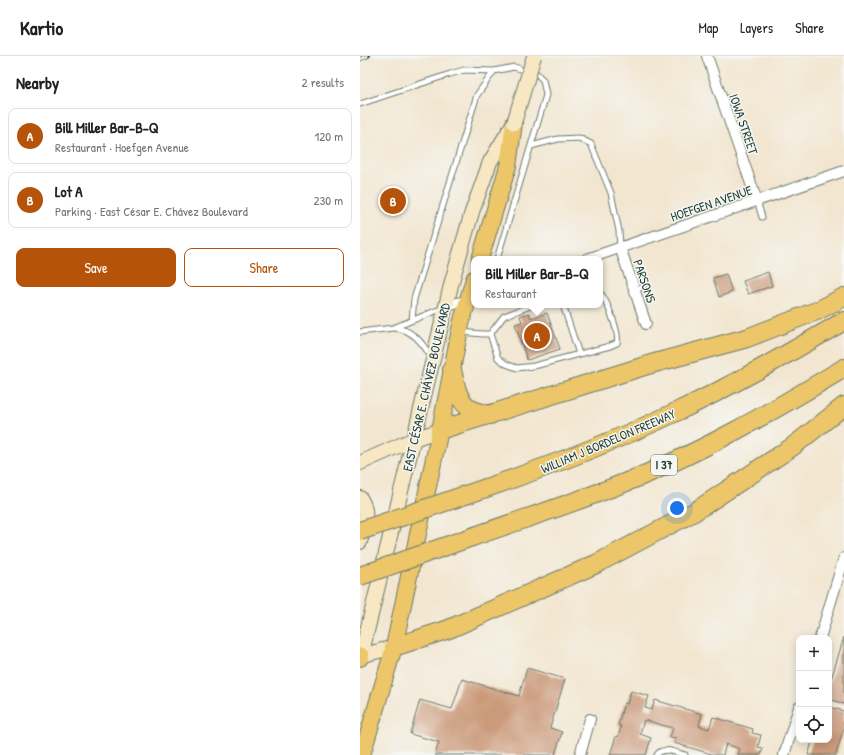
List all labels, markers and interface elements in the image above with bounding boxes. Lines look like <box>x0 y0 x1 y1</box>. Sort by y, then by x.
text: Kartio <box>20 15 63 41</box>
text: Map <box>698 18 718 37</box>
text: Layers <box>740 18 773 37</box>
text: Share <box>795 18 824 37</box>
text: Nearby <box>16 71 59 94</box>
text: 2 results <box>302 73 344 91</box>
street label: IOWA STREET <box>725 91 763 158</box>
text: Bill Miller Bar-B-Q <box>55 117 159 138</box>
text: A <box>27 127 33 145</box>
text: 120 m <box>315 127 343 145</box>
text: Restaurant · Hoefgen Avenue <box>55 138 189 156</box>
text: Lot A <box>55 181 83 202</box>
street label: HOEFGEN AVENUE <box>668 181 754 225</box>
pin: B <box>380 186 406 216</box>
text: B <box>27 191 33 209</box>
text: 230 m <box>313 191 343 209</box>
text: Parking · East César E. Chávez Boulevard <box>55 202 248 220</box>
button: Save <box>16 248 176 287</box>
button: Share <box>184 248 344 287</box>
popup <box>471 256 603 308</box>
street label: PARSONS <box>629 257 661 305</box>
text: Bill Miller Bar-B-Q <box>485 263 589 284</box>
text: Restaurant <box>485 284 536 302</box>
street label: EAST CÉSAR E. CHÁVEZ BOULEVARD <box>398 300 454 473</box>
pin: A <box>524 321 550 351</box>
street label: WILLIAM J BORDELON FREEWAY <box>538 404 678 478</box>
road number: I 37 <box>651 455 677 475</box>
your location <box>667 498 687 518</box>
map controls <box>796 635 832 743</box>
button: + <box>796 635 832 671</box>
button: − <box>796 671 832 707</box>
button: locate <box>796 707 832 743</box>

